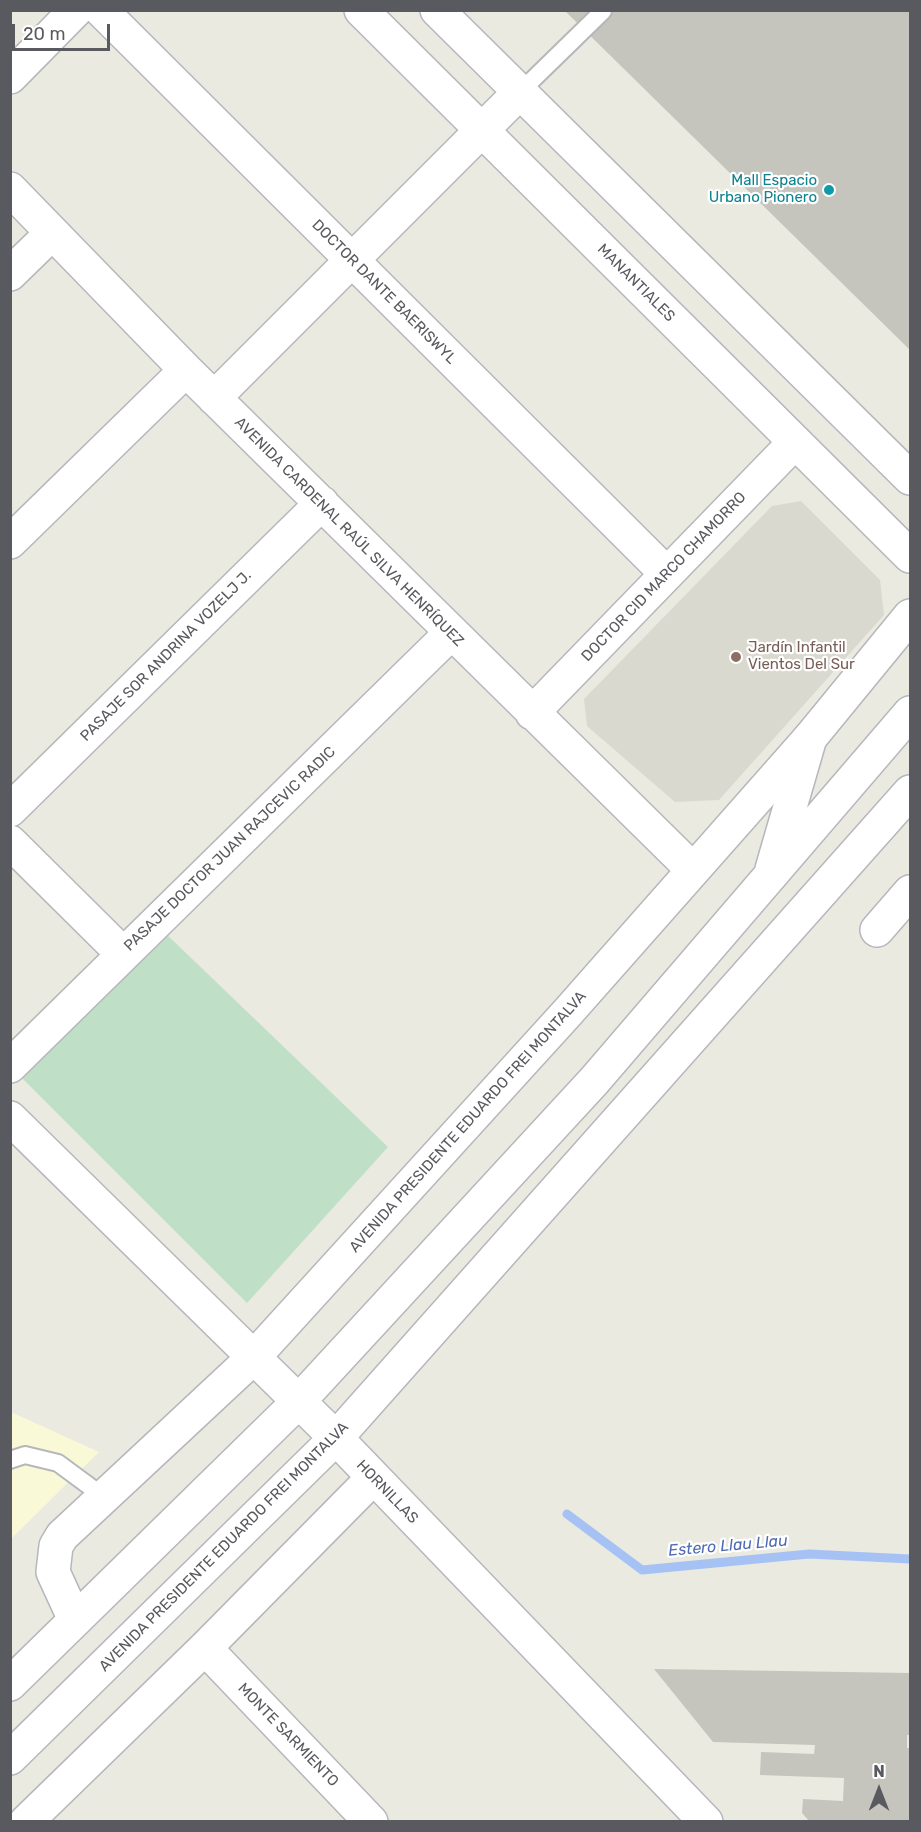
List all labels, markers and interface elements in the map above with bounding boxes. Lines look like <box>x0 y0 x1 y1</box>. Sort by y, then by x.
scale bar <box>15 12 112 50</box>
text: 20 m <box>23 23 65 45</box>
place label: Mall Espacio Urbano Pionero <box>709 172 817 207</box>
marker: Mall Espacio Urbano Pionero <box>822 183 836 197</box>
street label: DOCTOR DANTE BAERISWYL <box>308 216 460 368</box>
street label: MANANTIALES <box>593 240 679 326</box>
street label: AVENIDA CARDENAL RAÚL SILVA HENRÍQUEZ <box>231 414 467 650</box>
street label: DOCTOR CID MARCO CHAMORRO <box>578 488 750 666</box>
street label: PASAJE SOR ANDRINA VOZELJ J. <box>77 567 255 745</box>
place label: Jardín Infantil Vientos Del Sur <box>748 639 855 674</box>
marker: Jardín Infantil Vientos Del Sur <box>729 650 743 664</box>
street label: PASAJE DOCTOR JUAN RAJCEVIC RADIC <box>121 743 339 955</box>
street label: AVENIDA PRESIDENTE EDUARDO FREI MONTALVA <box>346 988 590 1256</box>
street label: AVENIDA PRESIDENTE EDUARDO FREI MONTALVA <box>96 1419 352 1675</box>
street label: HORNILLAS <box>352 1456 422 1528</box>
water label: Estero Llau Llau <box>668 1531 788 1561</box>
street label: MONTE SARMIENTO <box>234 1679 342 1791</box>
north arrow <box>849 1760 909 1820</box>
text: N <box>873 1762 885 1781</box>

